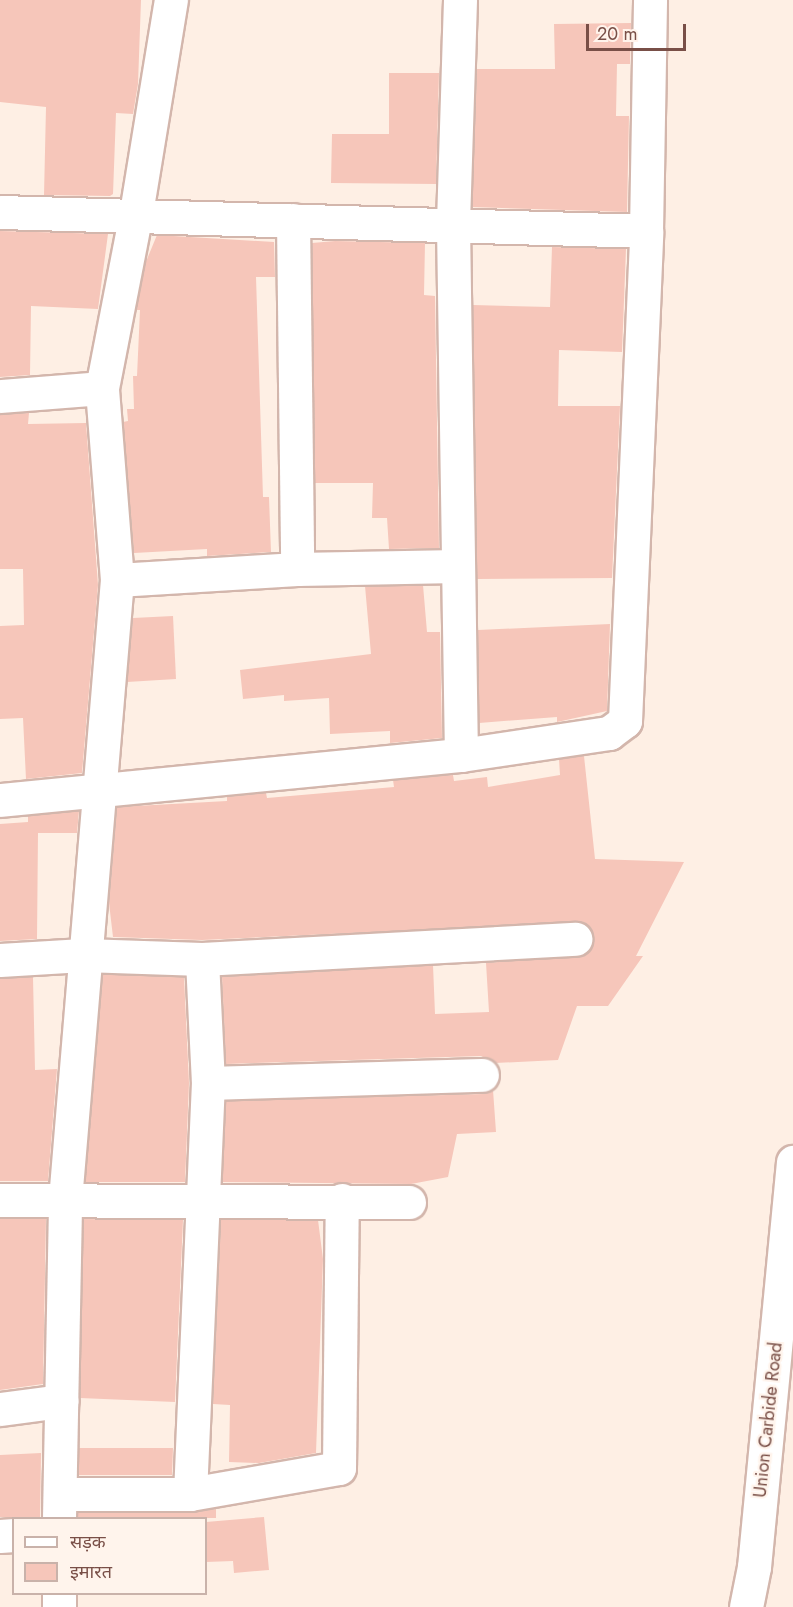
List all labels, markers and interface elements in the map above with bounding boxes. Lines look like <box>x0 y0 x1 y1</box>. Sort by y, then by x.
scale bar <box>589 12 690 50</box>
text: 20 m <box>597 21 637 47</box>
street label: Union Carbide Road <box>749 1341 787 1499</box>
legend <box>12 1517 207 1595</box>
text: सड़क <box>70 1529 106 1555</box>
text: इमारत <box>70 1559 112 1585</box>

